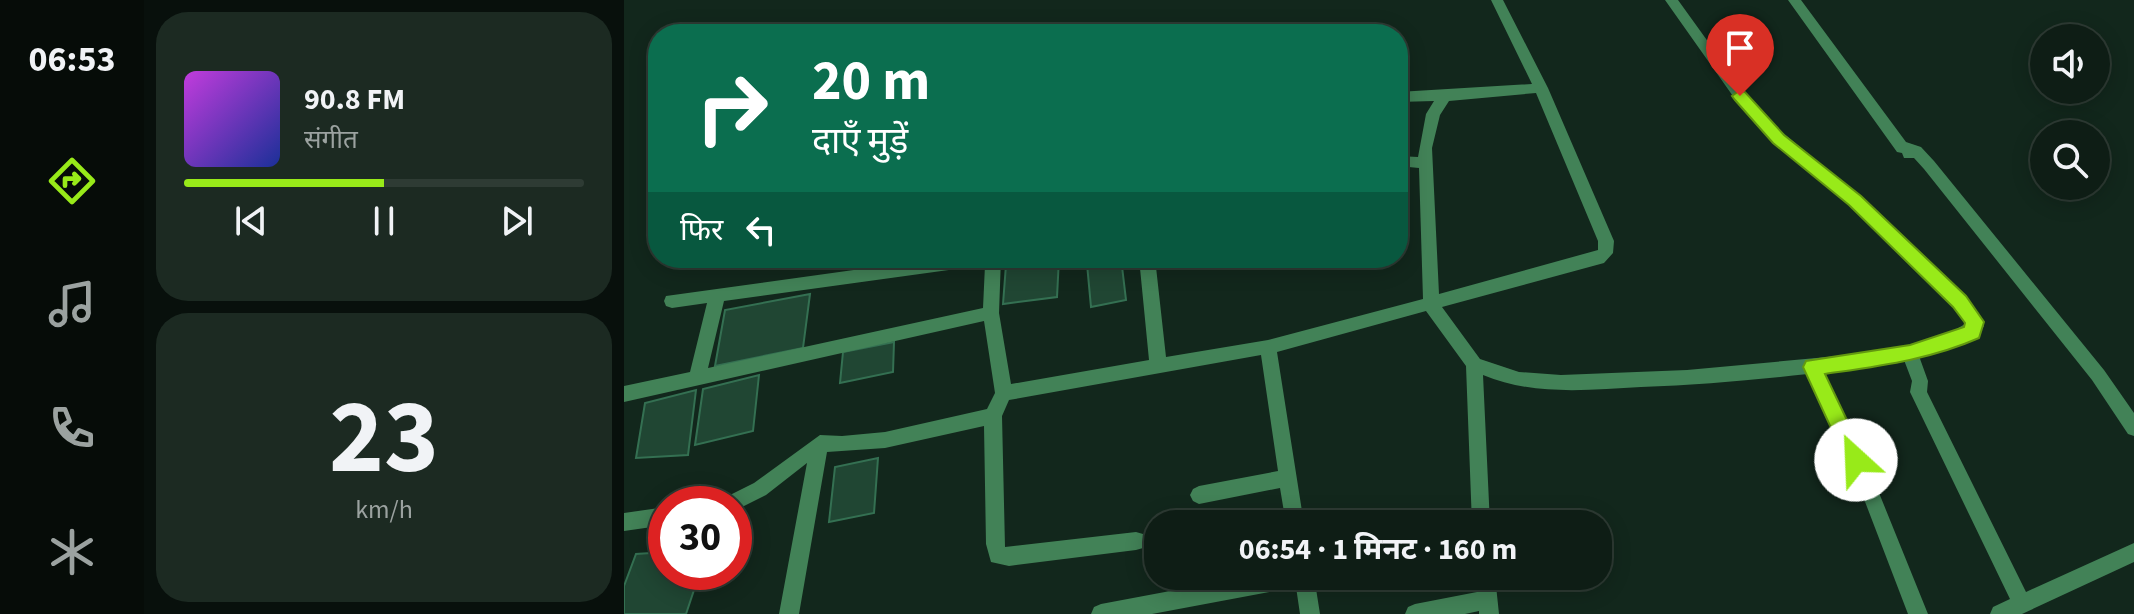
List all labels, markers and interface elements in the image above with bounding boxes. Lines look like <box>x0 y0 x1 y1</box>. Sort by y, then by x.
pin <box>1706 14.0 1774 96</box>
map controls <box>2030 24 2110 200</box>
button: sound <box>2030 24 2110 104</box>
icon: arrive <box>1718 26 1762 70</box>
text: 06:53 <box>29 34 115 85</box>
text: 20 m <box>812 42 930 121</box>
icon: right <box>680 56 784 160</box>
text: 90.8 FM <box>304 78 405 121</box>
text: दाएँ मुड़ें <box>812 116 908 167</box>
button: search <box>2030 120 2110 200</box>
text: संगीत <box>304 121 358 158</box>
icon: directions <box>44 153 100 209</box>
icon: previous <box>229 199 273 243</box>
icon: pause <box>362 199 406 243</box>
icon: next <box>495 199 539 243</box>
icon: left <box>739 208 783 252</box>
text: फिर <box>680 209 723 252</box>
icon: music <box>44 276 100 332</box>
text: 23 <box>329 365 439 513</box>
icon: phone <box>44 400 100 456</box>
position arrow <box>1814 418 1898 502</box>
speed limit sign: 30 <box>648 486 752 590</box>
text: km/h <box>355 491 413 528</box>
icon: climate <box>44 524 100 580</box>
text: 06:54 · 1 मिनट · 160 m <box>1239 528 1517 571</box>

